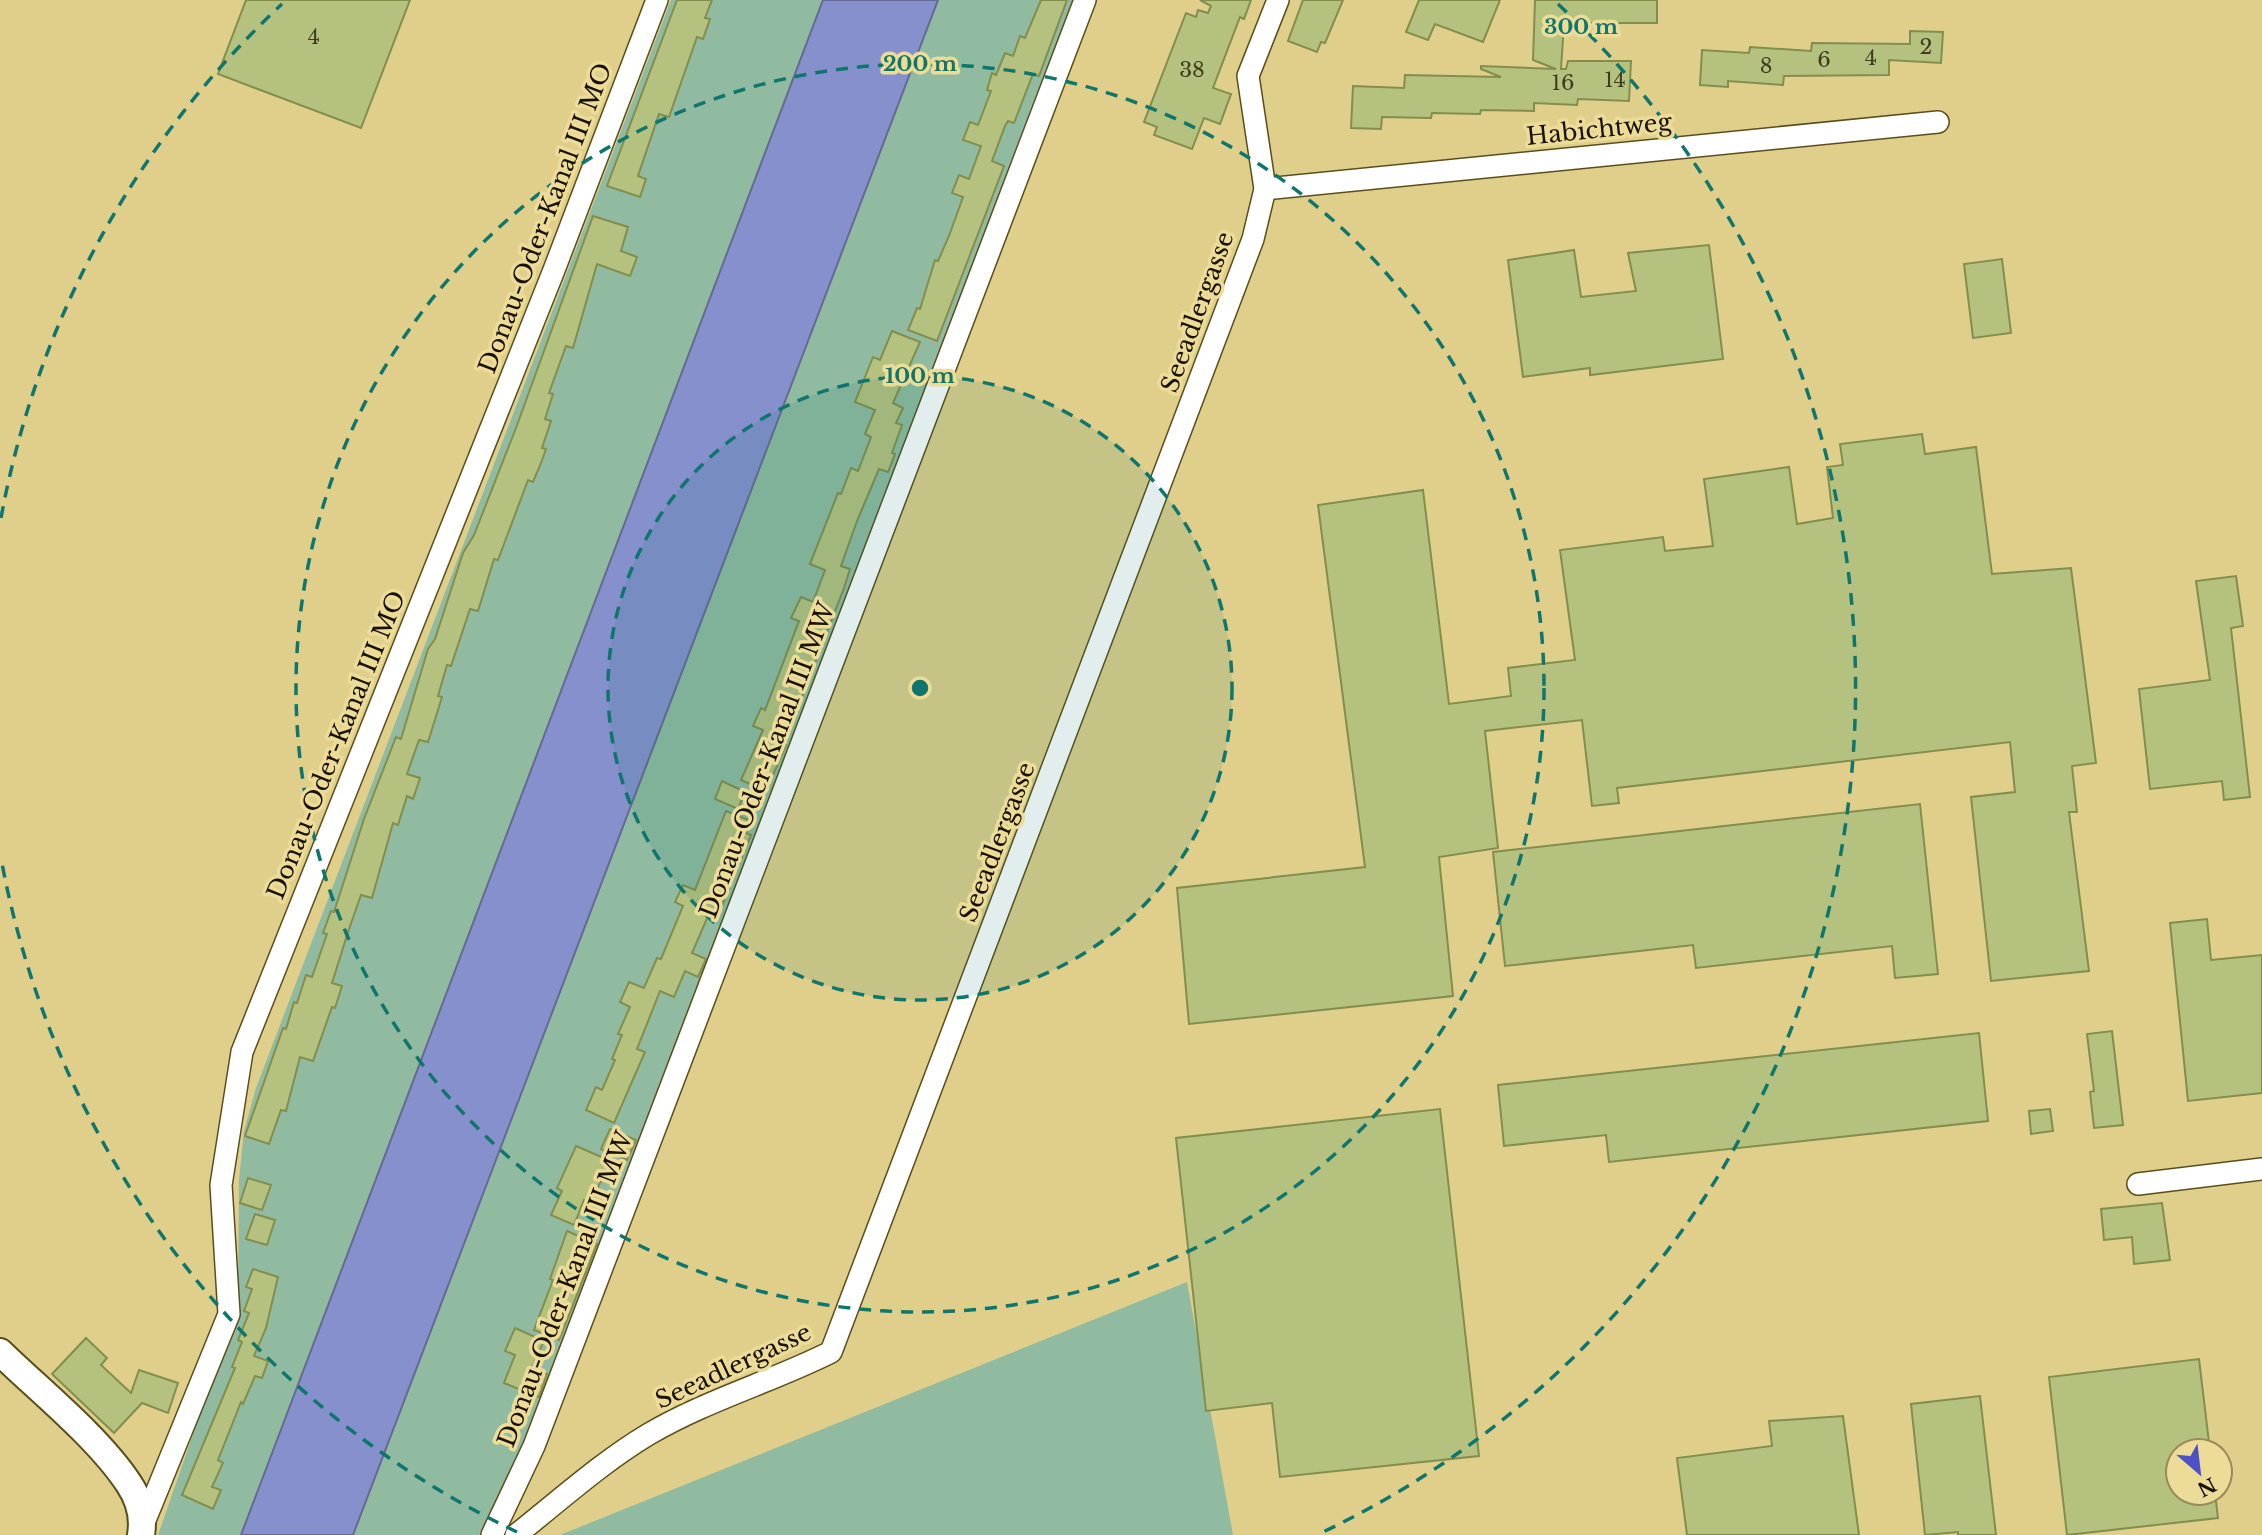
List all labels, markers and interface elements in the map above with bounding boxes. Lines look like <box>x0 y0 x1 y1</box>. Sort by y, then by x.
text: 300 m <box>1544 14 1618 40</box>
house number: 4 <box>308 24 320 50</box>
house number: 2 <box>1920 34 1932 60</box>
house number: 4 <box>1865 45 1877 71</box>
house number: 6 <box>1817 47 1831 73</box>
text: 200 m <box>883 51 957 77</box>
house number: 8 <box>1760 53 1772 79</box>
house number: 38 <box>1179 57 1205 83</box>
street label: Donau-Oder-Kanal III MO <box>472 59 618 377</box>
house number: 14 <box>1604 67 1626 93</box>
house number: 16 <box>1552 70 1574 96</box>
street label: Habichtweg <box>1525 107 1674 151</box>
street label: Seeadlergasse <box>1155 228 1239 396</box>
text: 100 m <box>885 363 955 389</box>
street label: Donau-Oder-Kanal III MO <box>261 587 411 903</box>
street label: Donau-Oder-Kanal III MW <box>693 597 841 922</box>
centre of rings <box>908 676 932 700</box>
street label: Seeadlergasse <box>953 758 1041 926</box>
street label: Donau-Oder-Kanal III MW <box>491 1126 639 1451</box>
street label: Seeadlergasse <box>650 1317 816 1415</box>
north arrow <box>2164 1437 2234 1507</box>
text: N <box>2193 1472 2220 1501</box>

